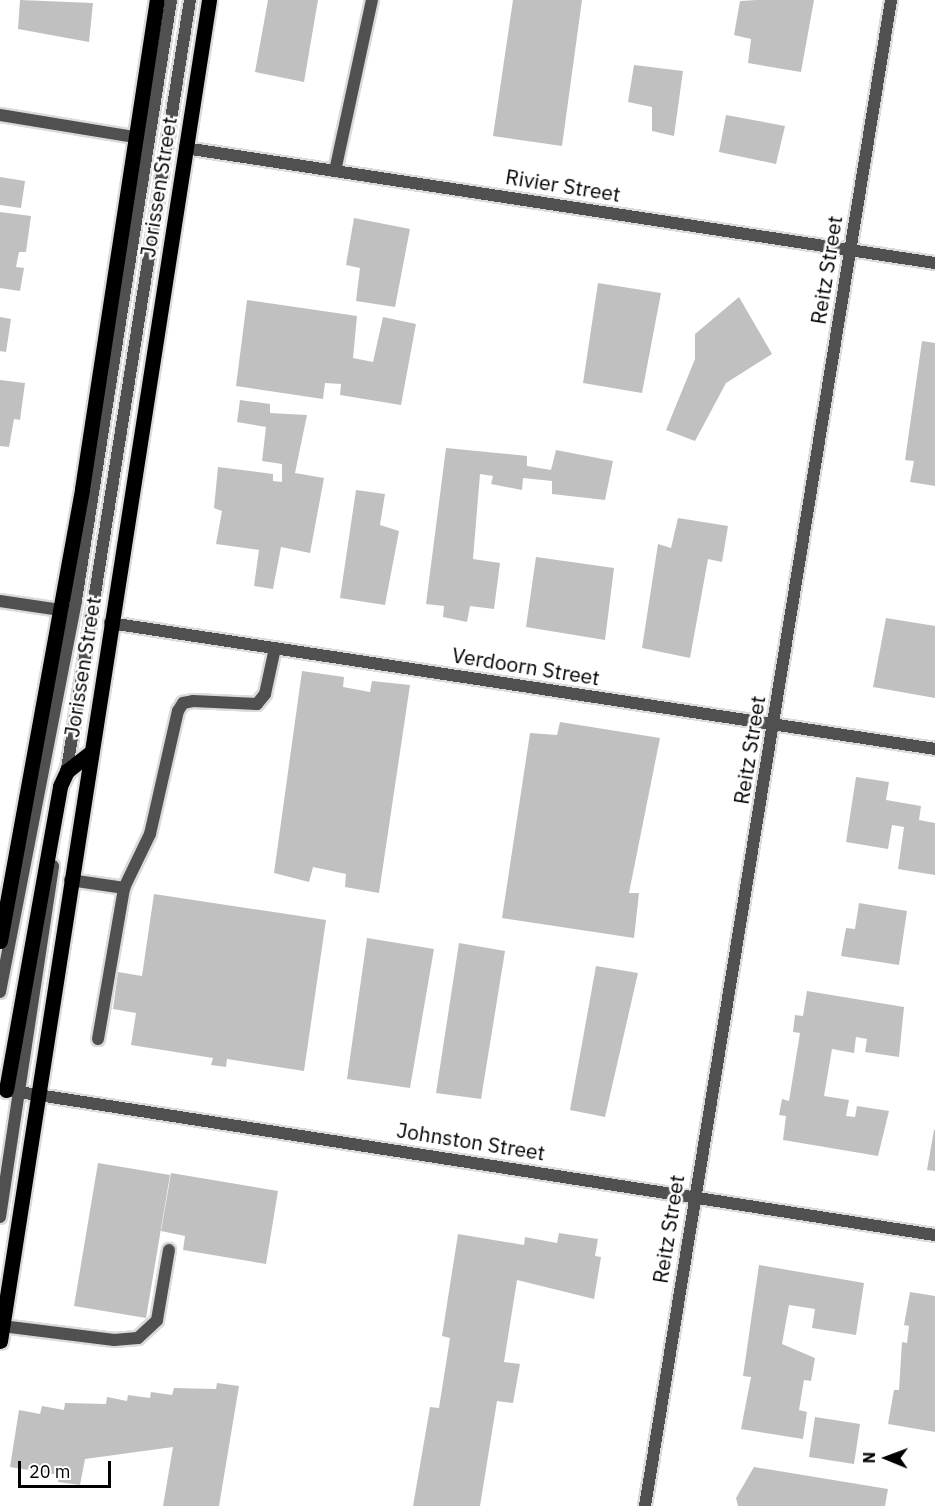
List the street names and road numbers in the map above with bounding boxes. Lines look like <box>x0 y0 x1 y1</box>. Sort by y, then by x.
street label: Jorissen Street <box>134 115 182 259</box>
street label: Rivier Street <box>504 163 622 207</box>
street label: Reitz Street <box>805 214 847 326</box>
street label: Jorissen Street <box>58 595 106 739</box>
street label: Verdoorn Street <box>450 642 602 690</box>
street label: Reitz Street <box>728 694 770 806</box>
street label: Johnston Street <box>395 1117 547 1165</box>
street label: Reitz Street <box>647 1173 689 1285</box>

